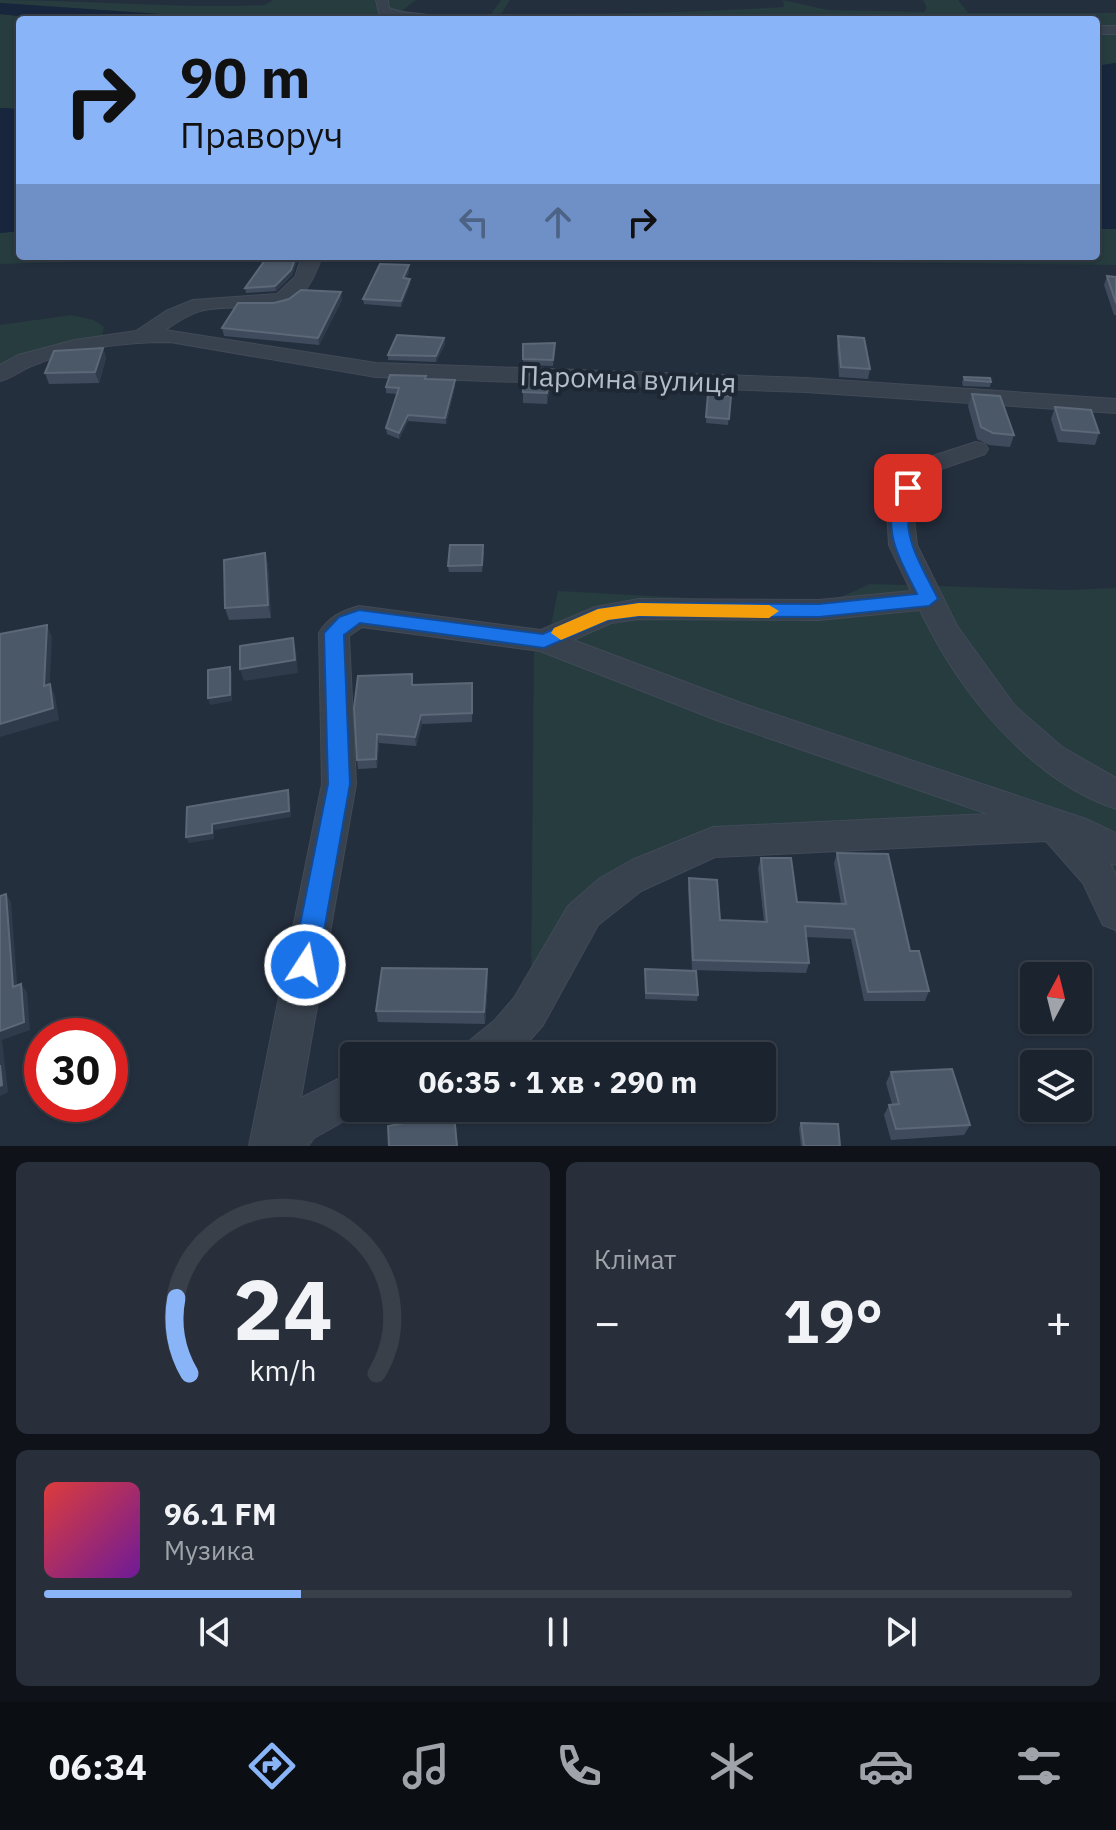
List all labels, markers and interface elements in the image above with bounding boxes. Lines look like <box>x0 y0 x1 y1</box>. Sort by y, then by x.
text: 90 m <box>180 41 310 113</box>
icon: right <box>48 48 152 152</box>
text: Праворуч <box>180 111 343 158</box>
icon: left <box>452 200 496 244</box>
icon: ahead <box>536 200 580 244</box>
icon: right <box>620 200 664 244</box>
street label: Паромна вулиця <box>519 356 737 401</box>
pin <box>874 454 942 522</box>
icon: arrive <box>886 466 930 510</box>
position arrow <box>263 923 347 1007</box>
north arrow <box>1020 962 1092 1034</box>
map controls <box>1020 962 1092 1122</box>
speed limit sign: 30 <box>24 1018 128 1122</box>
button: layers <box>1020 1050 1092 1122</box>
text: 06:35 · 1 хв · 290 m <box>419 1062 697 1101</box>
text: Клімат <box>594 1242 676 1276</box>
text: 24 <box>233 1255 333 1363</box>
text: 19° <box>783 1281 883 1360</box>
text: − <box>594 1293 620 1350</box>
text: + <box>1046 1293 1072 1350</box>
text: km/h <box>249 1352 317 1389</box>
text: 96.1 FM <box>164 1494 277 1533</box>
text: Музика <box>164 1533 254 1567</box>
icon: previous <box>193 1610 237 1654</box>
icon: pause <box>536 1610 580 1654</box>
icon: next <box>879 1610 923 1654</box>
icon: directions <box>244 1738 300 1794</box>
icon: music <box>398 1738 454 1794</box>
icon: phone <box>551 1738 607 1794</box>
icon: climate <box>704 1738 760 1794</box>
icon: car <box>858 1738 914 1794</box>
icon: filters <box>1011 1738 1067 1794</box>
text: 06:34 <box>49 1743 147 1790</box>

